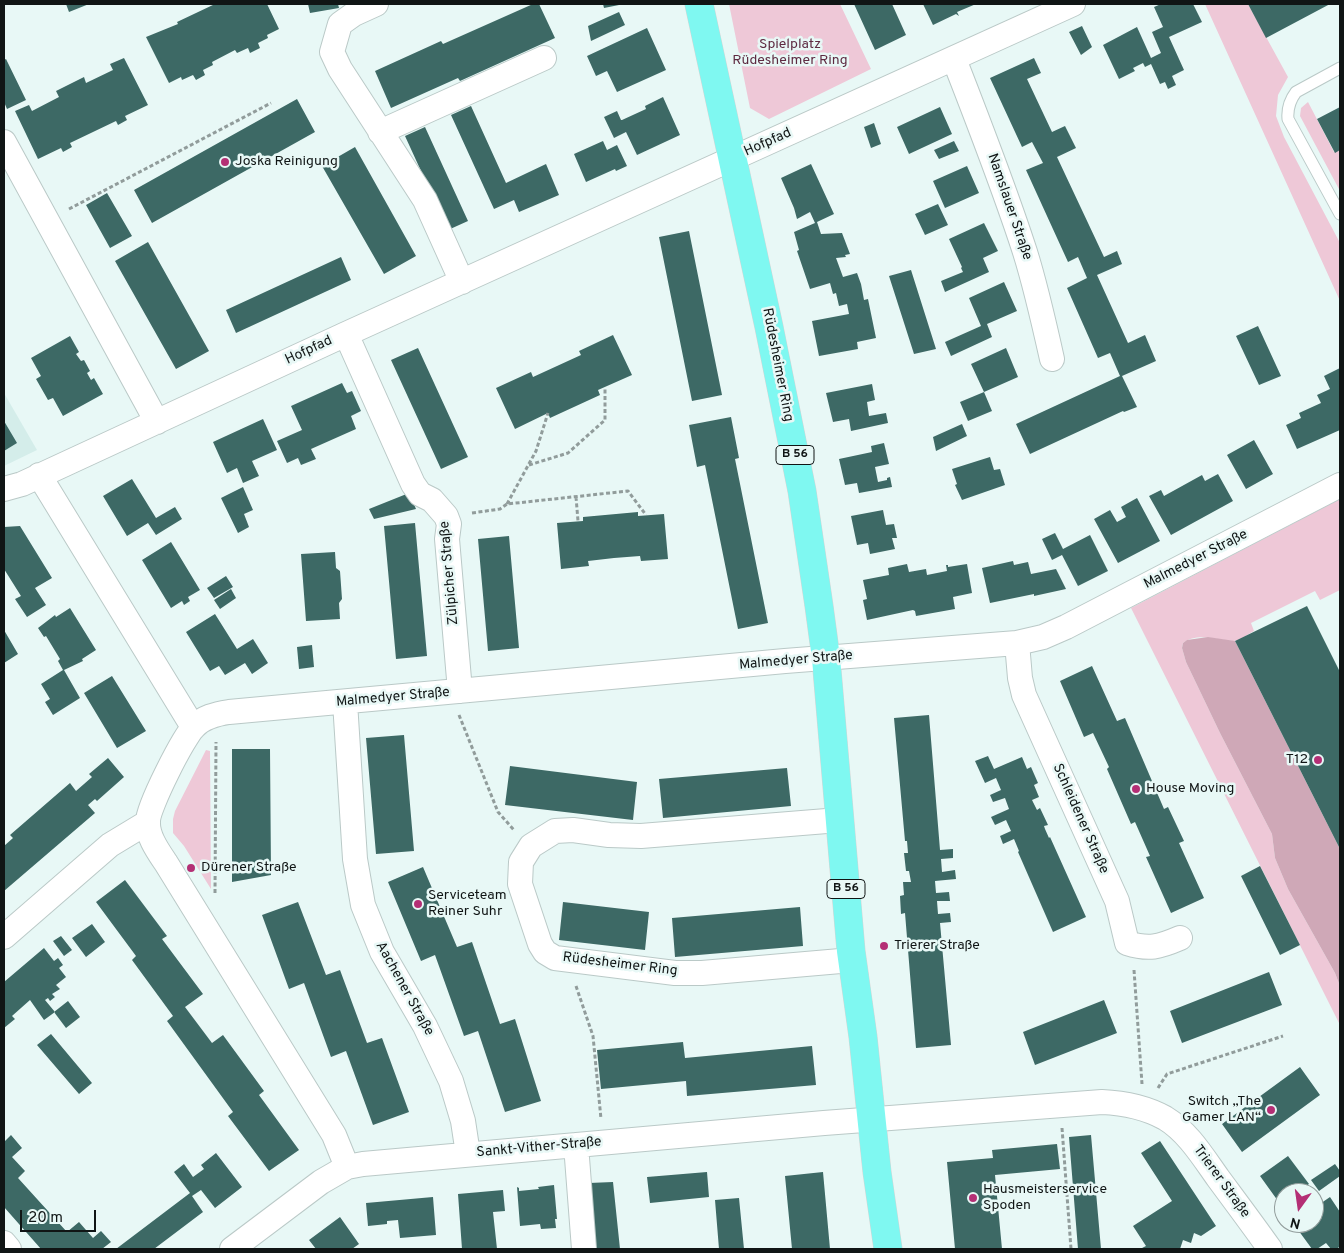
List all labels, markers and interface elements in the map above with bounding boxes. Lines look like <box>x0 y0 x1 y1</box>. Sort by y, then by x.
park label: Spielplatz Rüdesheimer Ring <box>732 37 848 70</box>
street label: Hofpfad <box>742 125 794 161</box>
street label: Namslauer Straße <box>983 152 1035 262</box>
place label: Joska Reinigung <box>235 154 338 170</box>
marker: Joska Reinigung <box>219 156 231 168</box>
street label: Rüdesheimer Ring <box>758 307 796 423</box>
street label: Hofpfad <box>283 333 335 369</box>
road number: B 56 <box>776 446 814 464</box>
street label: Zülpicher Straße <box>437 520 463 626</box>
street label: Malmedyer Straße <box>1141 527 1251 593</box>
street label: Malmedyer Straße <box>738 648 854 674</box>
street label: Malmedyer Straße <box>335 685 451 711</box>
place label: T12 <box>1286 752 1308 768</box>
marker: T12 <box>1312 754 1324 766</box>
street label: Schleidener Straße <box>1048 761 1112 877</box>
place label: House Moving <box>1146 781 1234 797</box>
marker: House Moving <box>1130 783 1142 795</box>
place label: Dürener Straße <box>201 860 296 876</box>
marker: Dürener Straße <box>185 862 197 874</box>
road number: B 56 <box>827 880 865 899</box>
place label: Serviceteam Reiner Suhr <box>428 888 507 920</box>
marker: Serviceteam Reiner Suhr <box>412 898 424 910</box>
place label: Trierer Straße <box>894 938 980 954</box>
street label: Aachener Straße <box>371 939 437 1039</box>
marker: Trierer Straße <box>878 940 890 952</box>
street label: Rüdesheimer Ring <box>562 950 678 980</box>
place label: Switch „The Gamer LAN“ <box>1182 1094 1261 1126</box>
marker: Switch „The Gamer LAN“ <box>1265 1104 1277 1116</box>
street label: Sankt-Vither-Straße <box>476 1134 602 1162</box>
street label: Trierer Straße <box>1189 1142 1253 1222</box>
place label: Hausmeisterservice Spoden <box>983 1182 1107 1214</box>
north arrow <box>1274 1183 1324 1233</box>
marker: Hausmeisterservice Spoden <box>967 1192 979 1204</box>
scale bar <box>22 1200 99 1232</box>
text: 20 m <box>28 1209 63 1228</box>
text: N <box>1289 1213 1302 1232</box>

